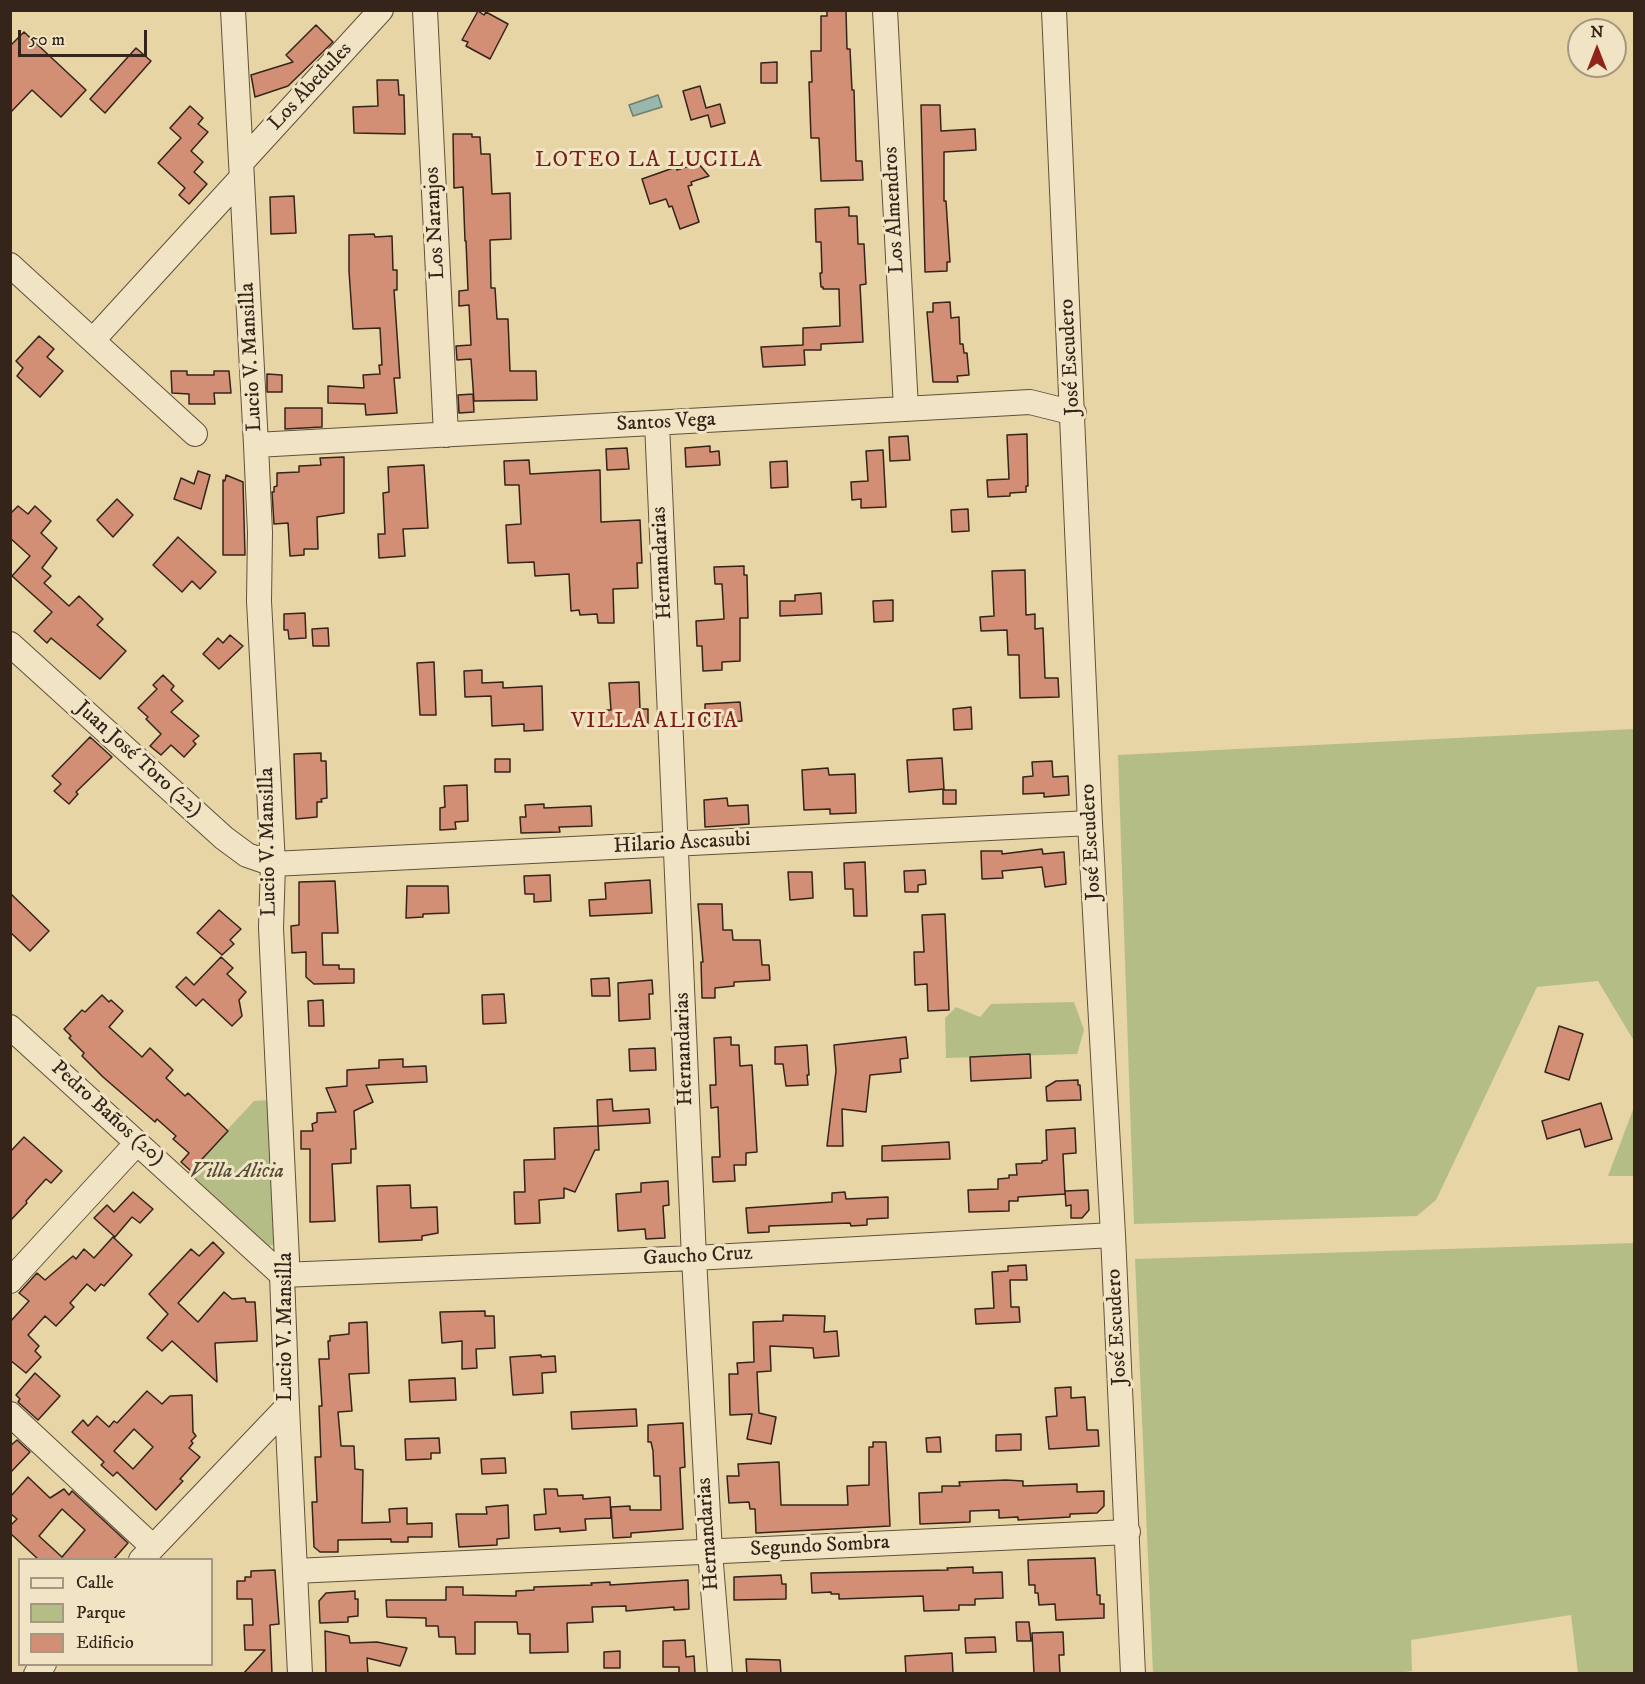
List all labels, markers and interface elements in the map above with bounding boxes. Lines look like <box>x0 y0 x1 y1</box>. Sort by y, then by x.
scale bar <box>21 18 150 56</box>
north arrow <box>1567 18 1627 78</box>
text: N <box>1590 22 1604 42</box>
text: 50 m <box>29 29 65 51</box>
street label: Los Abedules <box>264 38 358 136</box>
street label: Los Almendros <box>879 146 911 274</box>
district label: LOTEO LA LUCILA <box>535 148 763 174</box>
street label: Los Naranjos <box>420 166 452 280</box>
street label: Lucio V. Mansilla <box>236 282 268 432</box>
street label: José Escudero <box>1055 298 1087 416</box>
street label: Santos Vega <box>616 408 716 438</box>
street label: Hernandarias <box>647 506 679 620</box>
street label: Juan José Toro (22) <box>69 696 207 824</box>
district label: VILLA ALICIA <box>571 709 739 735</box>
street label: Lucio V. Mansilla <box>255 767 283 917</box>
street label: José Escudero <box>1076 783 1108 901</box>
street label: Hilario Ascasubi <box>613 828 751 860</box>
street label: Hernandarias <box>670 992 700 1106</box>
street label: Pedro Baños (20) <box>45 1056 169 1172</box>
park label: Villa Alicia <box>190 1160 284 1186</box>
street label: Gaucho Cruz <box>643 1242 753 1272</box>
street label: Lucio V. Mansilla <box>274 1252 300 1402</box>
street label: José Escudero <box>1102 1268 1134 1386</box>
street label: Hernandarias <box>692 1477 726 1591</box>
street label: Segundo Sombra <box>750 1531 890 1563</box>
legend <box>18 1558 213 1666</box>
text: Calle <box>76 1572 114 1594</box>
text: Parque <box>76 1602 126 1624</box>
text: Edificio <box>76 1632 134 1654</box>

